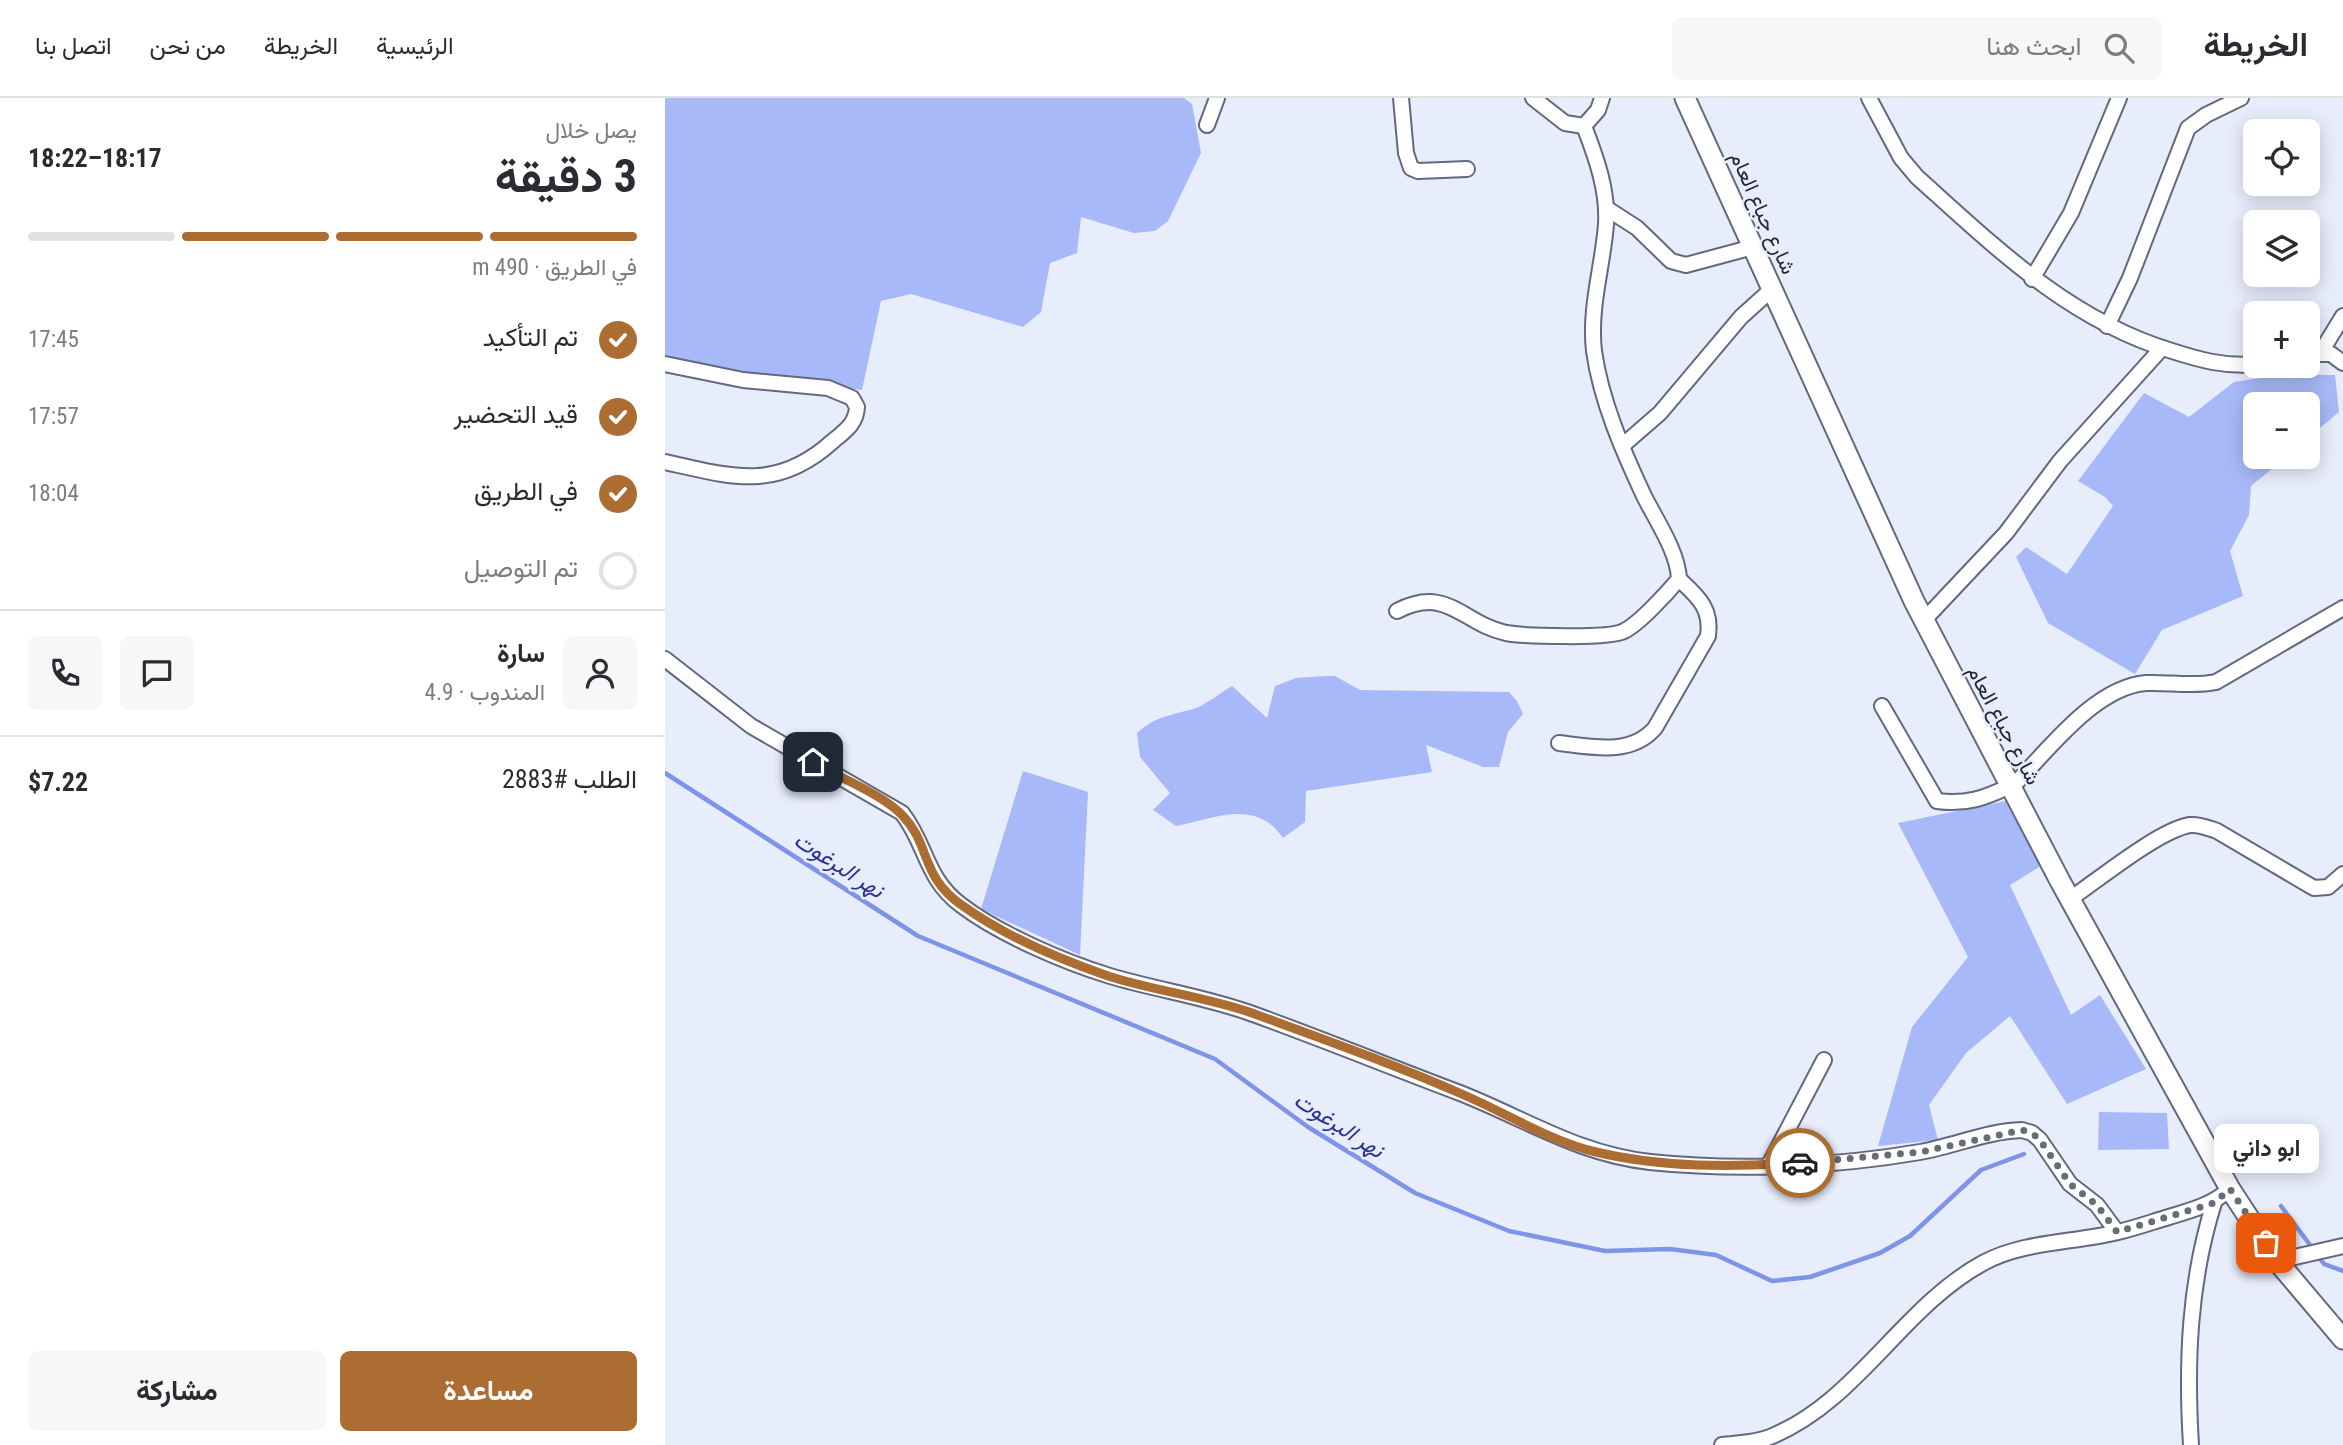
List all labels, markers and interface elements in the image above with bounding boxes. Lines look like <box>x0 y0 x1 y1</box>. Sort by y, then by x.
search box <box>1672 17 2162 80</box>
text: الخريطة <box>2204 25 2308 64</box>
icon: search <box>2100 29 2138 67</box>
text: ابحث هنا <box>1986 31 2082 61</box>
text: اتصل بنا <box>35 32 112 60</box>
text: من نحن <box>150 32 226 60</box>
text: الخريطة <box>264 32 338 60</box>
text: الرئيسية <box>376 32 454 60</box>
text: يصل خلال <box>545 117 637 144</box>
map controls <box>2243 119 2320 469</box>
button: locate <box>2243 119 2320 196</box>
text: 18:17–18:22 <box>28 143 162 173</box>
street label: شارع جباع العام <box>1723 148 1801 279</box>
text: 3 دقيقة <box>495 149 637 203</box>
button: layers <box>2243 210 2320 287</box>
text: في الطريق · 490 m <box>472 254 637 281</box>
button: + <box>2243 301 2320 378</box>
icon: check <box>599 321 637 359</box>
text: تم التأكيد <box>483 322 578 352</box>
text: 17:45 <box>28 326 79 353</box>
button: − <box>2243 392 2320 469</box>
icon: check <box>599 398 637 436</box>
text: قيد التحضير <box>454 399 578 429</box>
text: 17:57 <box>28 403 79 430</box>
icon: check <box>599 475 637 513</box>
text: في الطريق <box>474 476 578 506</box>
text: 18:04 <box>28 480 79 507</box>
text: تم التوصيل <box>464 553 578 583</box>
button: phone <box>28 636 102 710</box>
button: chat <box>120 636 194 710</box>
button: person <box>563 636 637 710</box>
text: سارة <box>497 638 545 668</box>
street label: شارع جباع العام <box>1961 661 2046 790</box>
text: المندوب · 4.9 <box>425 679 545 706</box>
pin <box>783 732 843 792</box>
icon: home <box>794 743 832 781</box>
text: الطلب #2883 <box>502 764 637 794</box>
text: $7.22 <box>28 767 88 797</box>
water label: نهر البرغوت <box>789 826 890 906</box>
water label: نهر البرغوت <box>1289 1086 1390 1166</box>
callout: ابو داني <box>2213 1124 2319 1173</box>
courier <box>1765 1128 1835 1198</box>
text: ابو داني <box>2232 1135 2301 1162</box>
icon: car <box>1781 1144 1819 1182</box>
pin <box>2236 1213 2296 1273</box>
icon: bag <box>2247 1224 2285 1262</box>
button: مشاركة <box>28 1351 326 1431</box>
button: مساعدة <box>340 1351 637 1431</box>

